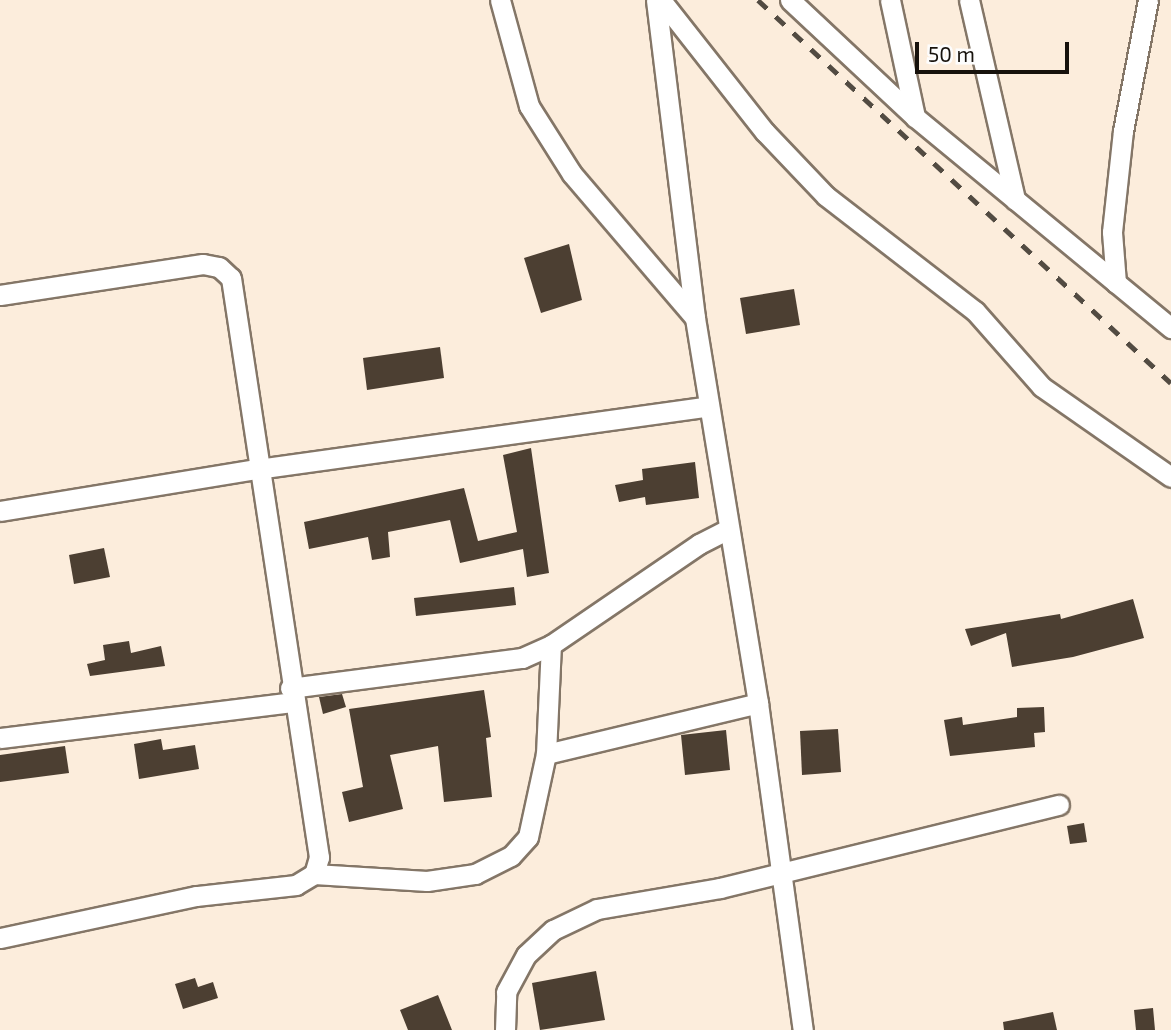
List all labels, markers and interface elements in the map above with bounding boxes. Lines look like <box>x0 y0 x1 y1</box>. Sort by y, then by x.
scale bar <box>919 28 1073 72</box>
text: 50 m <box>928 41 975 66</box>

